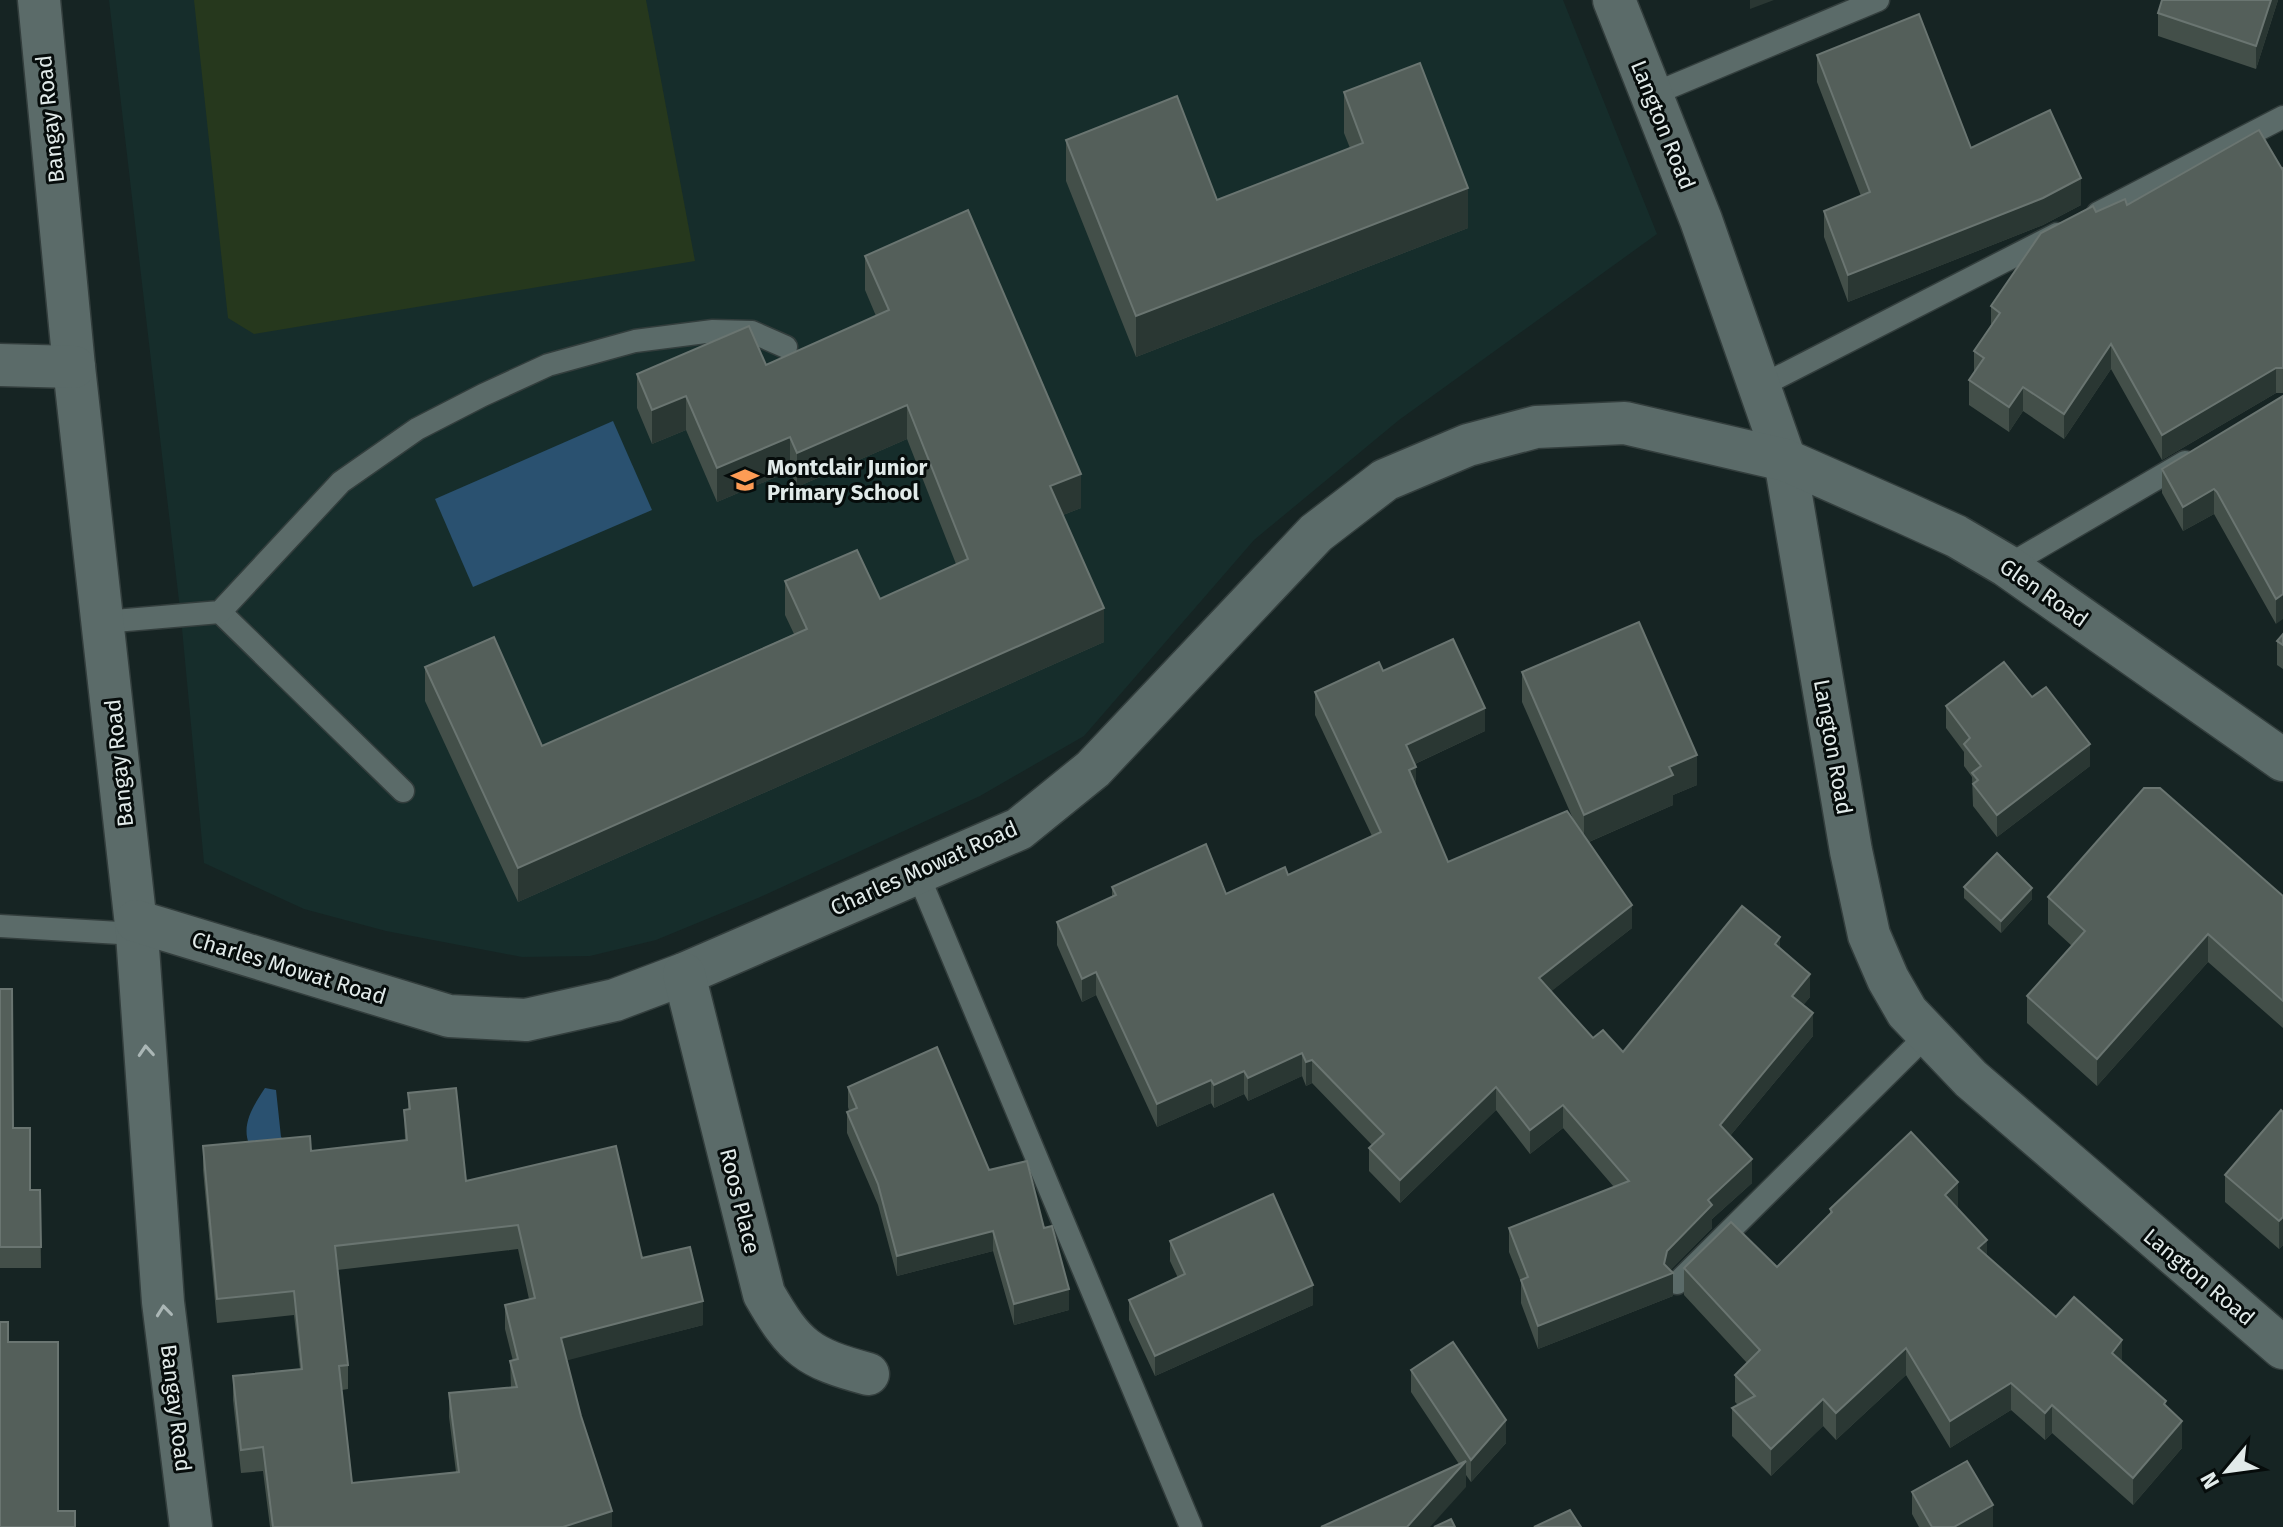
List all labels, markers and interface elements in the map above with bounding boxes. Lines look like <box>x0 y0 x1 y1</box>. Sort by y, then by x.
street label: Bangay Road <box>30 54 70 184</box>
street label: Langton Road <box>1625 56 1701 194</box>
place label: Montclair Junior Primary School <box>767 454 927 506</box>
school or university icon: Montclair Junior Primary School <box>730 465 760 495</box>
street label: Glen Road <box>1995 553 2093 633</box>
street label: Langton Road <box>1808 677 1858 817</box>
street label: Bangay Road <box>99 698 139 828</box>
street label: Charles Mowat Road <box>826 815 1022 921</box>
street label: Charles Mowat Road <box>189 926 389 1010</box>
one-way arrow <box>138 1044 155 1057</box>
street label: Roos Place <box>714 1145 766 1257</box>
street label: Langton Road <box>2138 1223 2260 1331</box>
one-way arrow <box>156 1304 173 1317</box>
street label: Bangay Road <box>155 1343 197 1473</box>
north arrow <box>2187 1431 2267 1511</box>
text: N <box>2195 1468 2225 1493</box>

